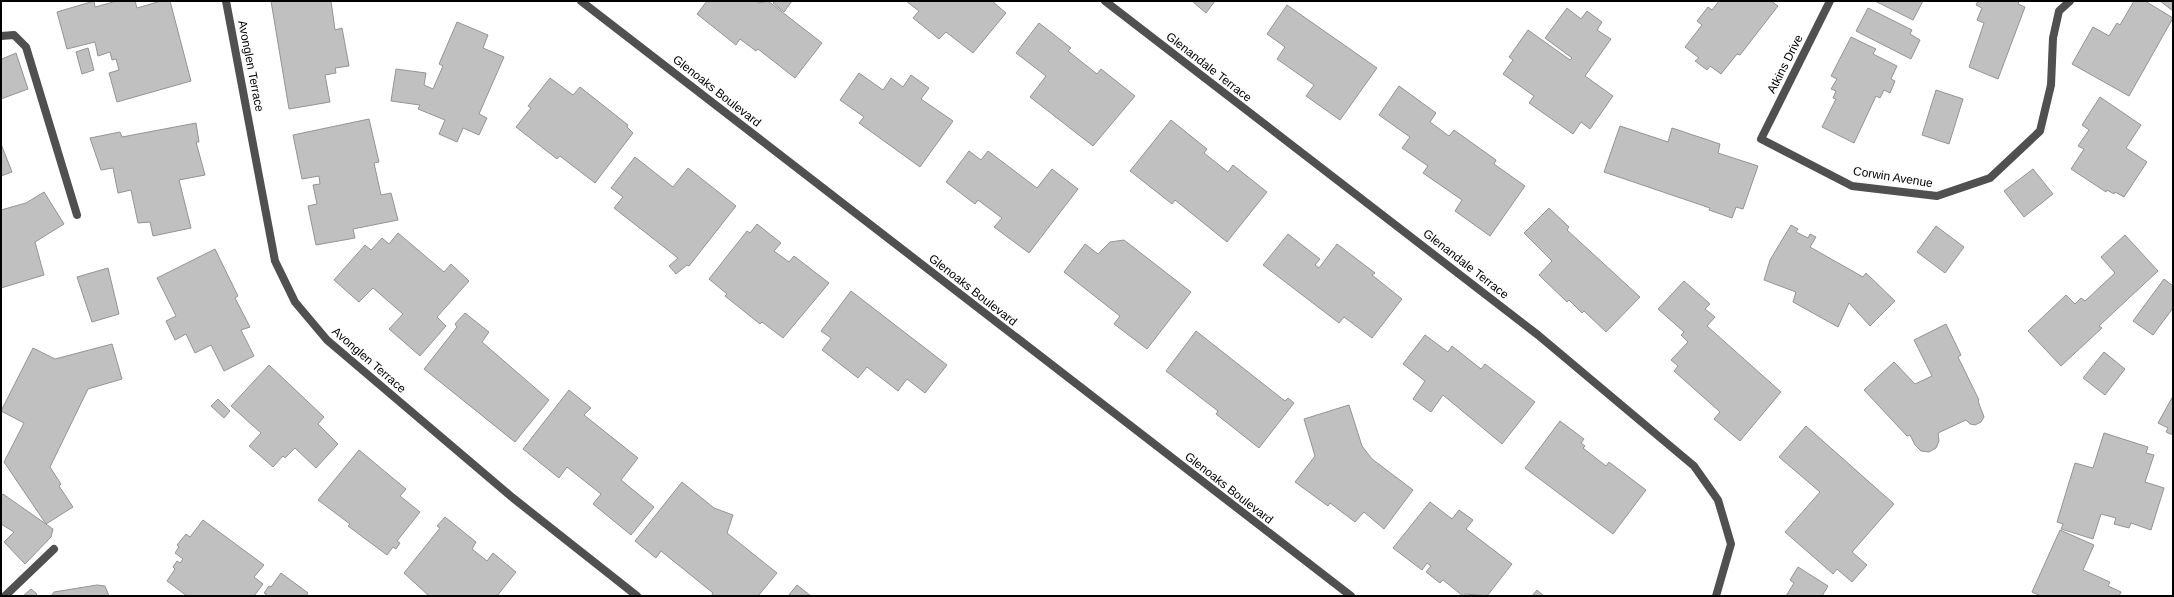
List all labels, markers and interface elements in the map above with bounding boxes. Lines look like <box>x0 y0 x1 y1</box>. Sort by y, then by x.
street label: Avonglen Terrace <box>235 19 267 113</box>
street label: Glenandale Terrace <box>1164 29 1255 105</box>
street label: Atkins Drive <box>1764 32 1806 96</box>
street label: Glenoaks Boulevard <box>670 52 764 130</box>
street label: Corwin Avenue <box>1852 164 1934 190</box>
street label: Glenandale Terrace <box>1421 226 1512 302</box>
street label: Glenoaks Boulevard <box>926 251 1020 329</box>
street label: Avonglen Terrace <box>329 324 409 396</box>
street label: Glenoaks Boulevard <box>1182 449 1276 527</box>

